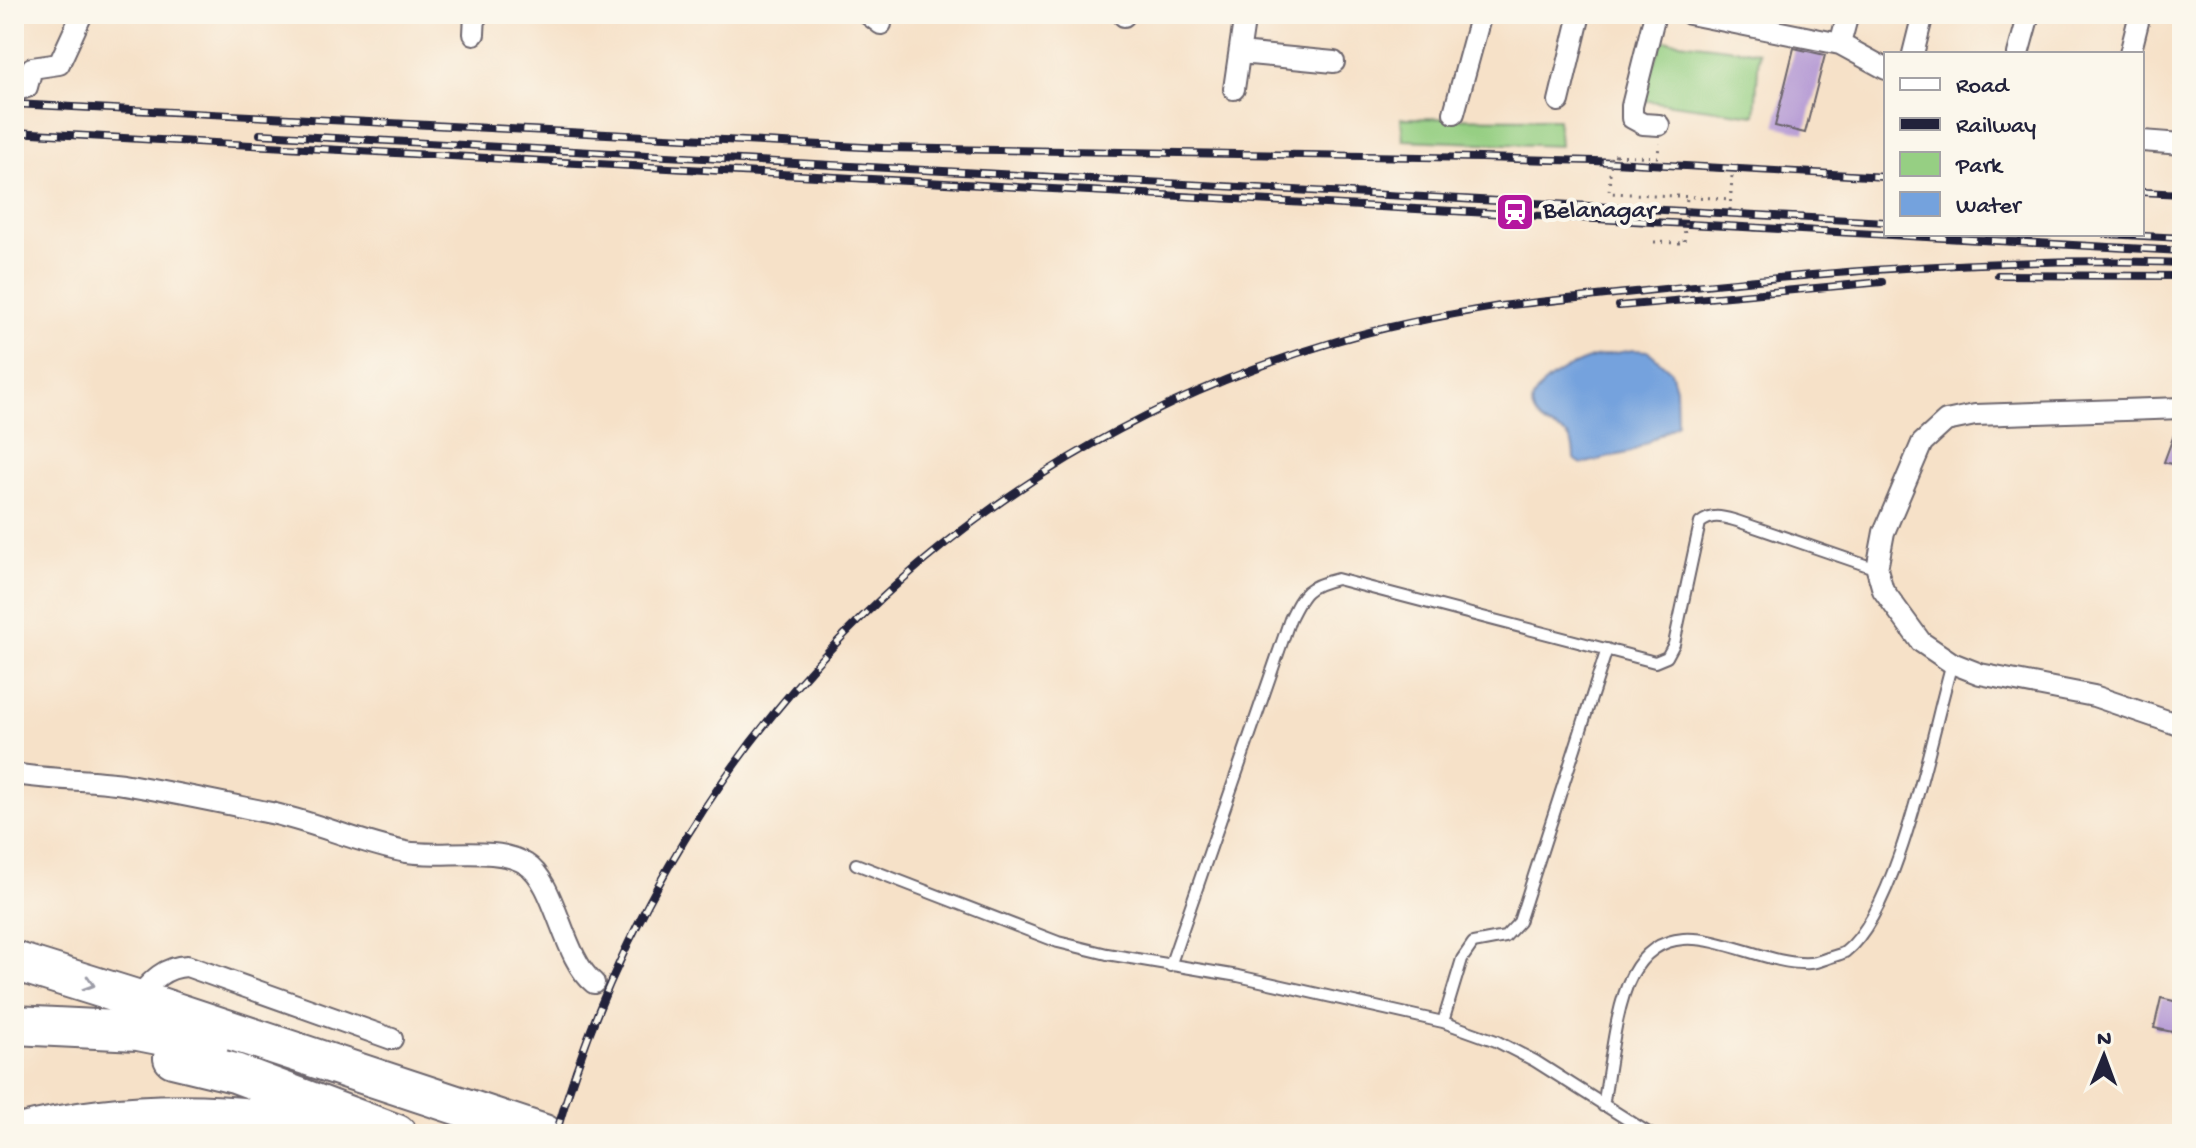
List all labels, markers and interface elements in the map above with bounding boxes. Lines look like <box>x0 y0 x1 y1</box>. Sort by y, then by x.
legend <box>1884 52 2144 236</box>
text: Road <box>1956 73 2010 102</box>
text: Railway <box>1956 113 2036 142</box>
text: Park <box>1955 153 2004 182</box>
station icon: Belanagar <box>1494 191 1536 233</box>
text: Water <box>1956 193 2023 222</box>
place label: Belanagar <box>1542 197 1658 228</box>
one-way arrow <box>81 975 95 991</box>
north arrow <box>2064 1016 2144 1096</box>
text: N <box>2097 1027 2112 1053</box>

